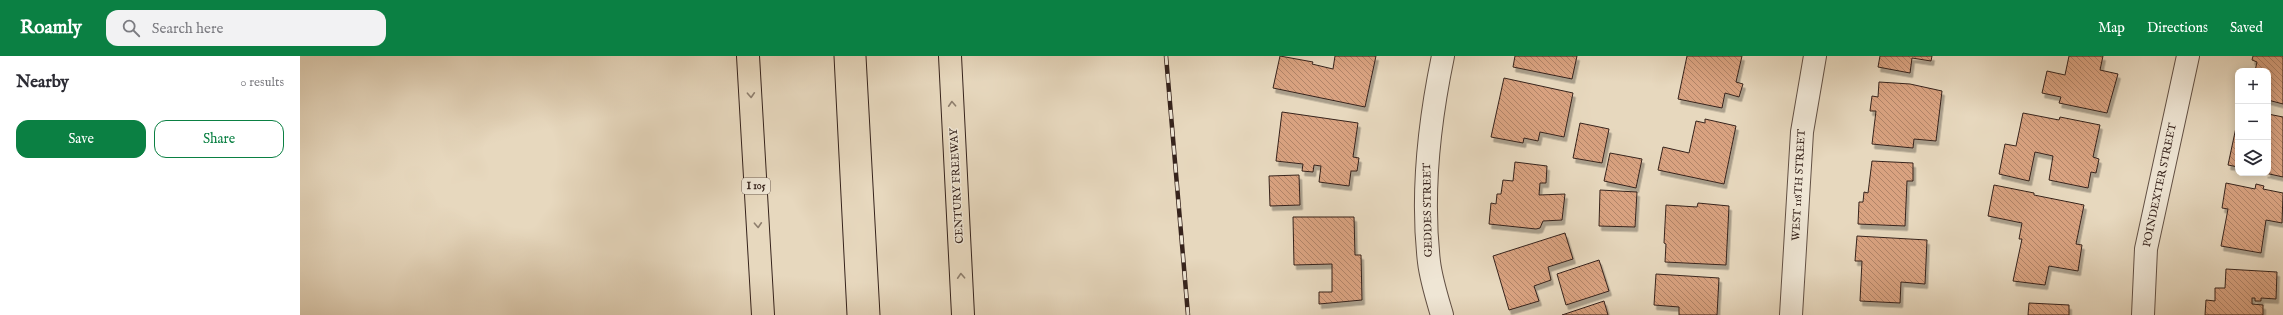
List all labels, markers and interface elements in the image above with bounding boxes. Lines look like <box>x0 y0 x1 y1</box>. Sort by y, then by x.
search box <box>106 10 386 46</box>
text: Roamly <box>20 16 82 40</box>
icon: search <box>120 17 142 39</box>
text: Search here <box>152 19 223 38</box>
text: Map <box>2098 19 2125 37</box>
text: Directions <box>2147 19 2208 37</box>
text: Saved <box>2230 19 2263 37</box>
map controls <box>2235 68 2271 176</box>
button: + <box>2235 68 2271 104</box>
text: Nearby <box>16 72 69 93</box>
text: 0 results <box>240 74 284 91</box>
one-way arrow <box>746 92 755 98</box>
one-way arrow <box>948 101 957 107</box>
button: − <box>2235 104 2271 140</box>
button: Save <box>16 120 146 158</box>
button: Share <box>154 120 284 158</box>
street label: POINDEXTER STREET <box>2140 122 2180 248</box>
street label: CENTURY FREEWAY <box>947 127 967 244</box>
street label: WEST 118TH STREET <box>1789 129 1809 241</box>
button: layers <box>2235 140 2271 176</box>
street label: GEDDES STREET <box>1420 163 1436 257</box>
road number: I 105 <box>742 178 770 194</box>
one-way arrow <box>753 222 762 228</box>
one-way arrow <box>957 273 966 279</box>

